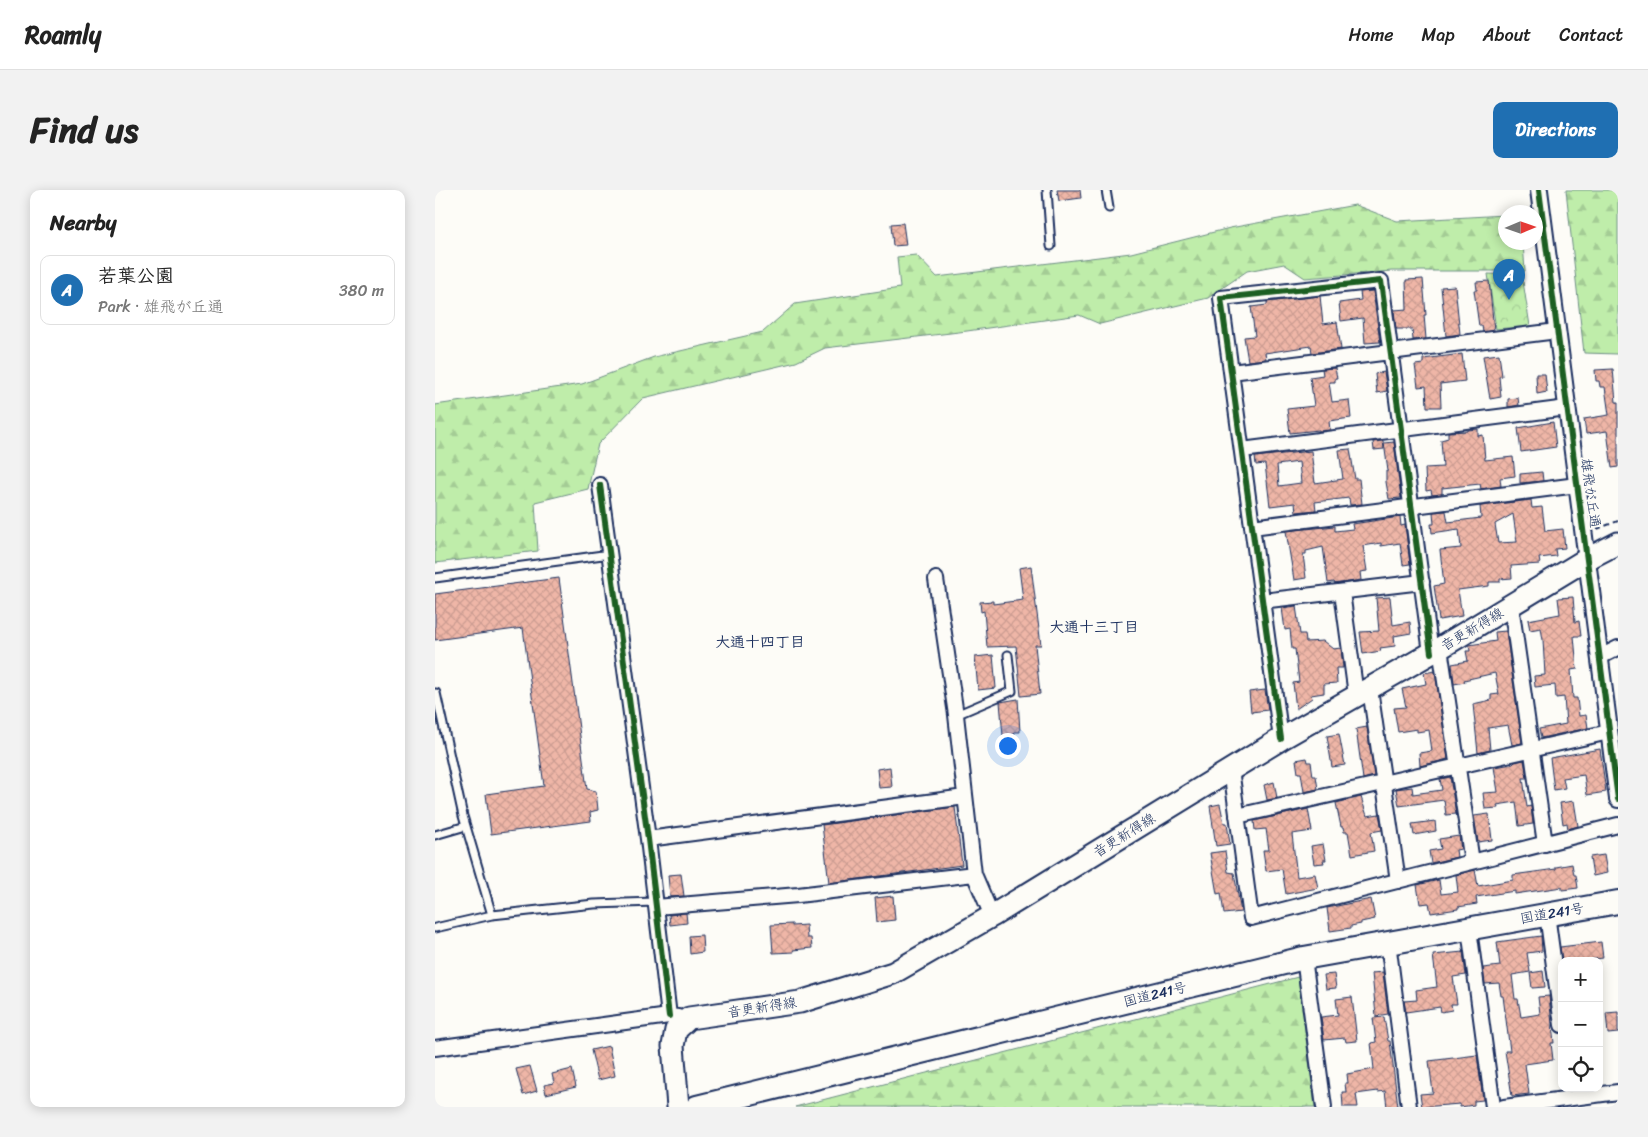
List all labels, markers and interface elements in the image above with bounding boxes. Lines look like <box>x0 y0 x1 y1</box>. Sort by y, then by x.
text: Roamly <box>25 14 101 56</box>
text: Home <box>1349 19 1394 51</box>
text: Map <box>1422 19 1455 51</box>
text: About <box>1483 19 1531 51</box>
text: Contact <box>1559 19 1623 51</box>
text: Find us <box>30 99 138 161</box>
button: Directions <box>1493 102 1618 158</box>
text: Nearby <box>50 204 116 242</box>
north arrow <box>1498 205 1543 250</box>
text: 若葉公園 <box>98 259 174 292</box>
pin: A <box>1493 259 1525 300</box>
text: A <box>62 276 72 305</box>
text: 380 m <box>339 276 384 305</box>
text: Park · 雄飛が丘通 <box>98 292 223 321</box>
street label: 雄飛が丘通 <box>1573 457 1608 529</box>
street label: 音更新得線 <box>1436 601 1509 658</box>
district label: 大通十三丁目 <box>1049 614 1139 640</box>
district label: 大通十四丁目 <box>715 629 805 655</box>
your location <box>995 733 1021 759</box>
street label: 音更新得線 <box>1088 806 1161 865</box>
street label: 国道241号 <box>1518 896 1586 931</box>
map controls <box>1558 957 1603 1092</box>
button: + <box>1558 957 1603 1002</box>
street label: 国道241号 <box>1121 975 1190 1014</box>
street label: 音更新得線 <box>726 990 799 1025</box>
button: − <box>1558 1002 1603 1047</box>
button: locate <box>1558 1047 1603 1092</box>

